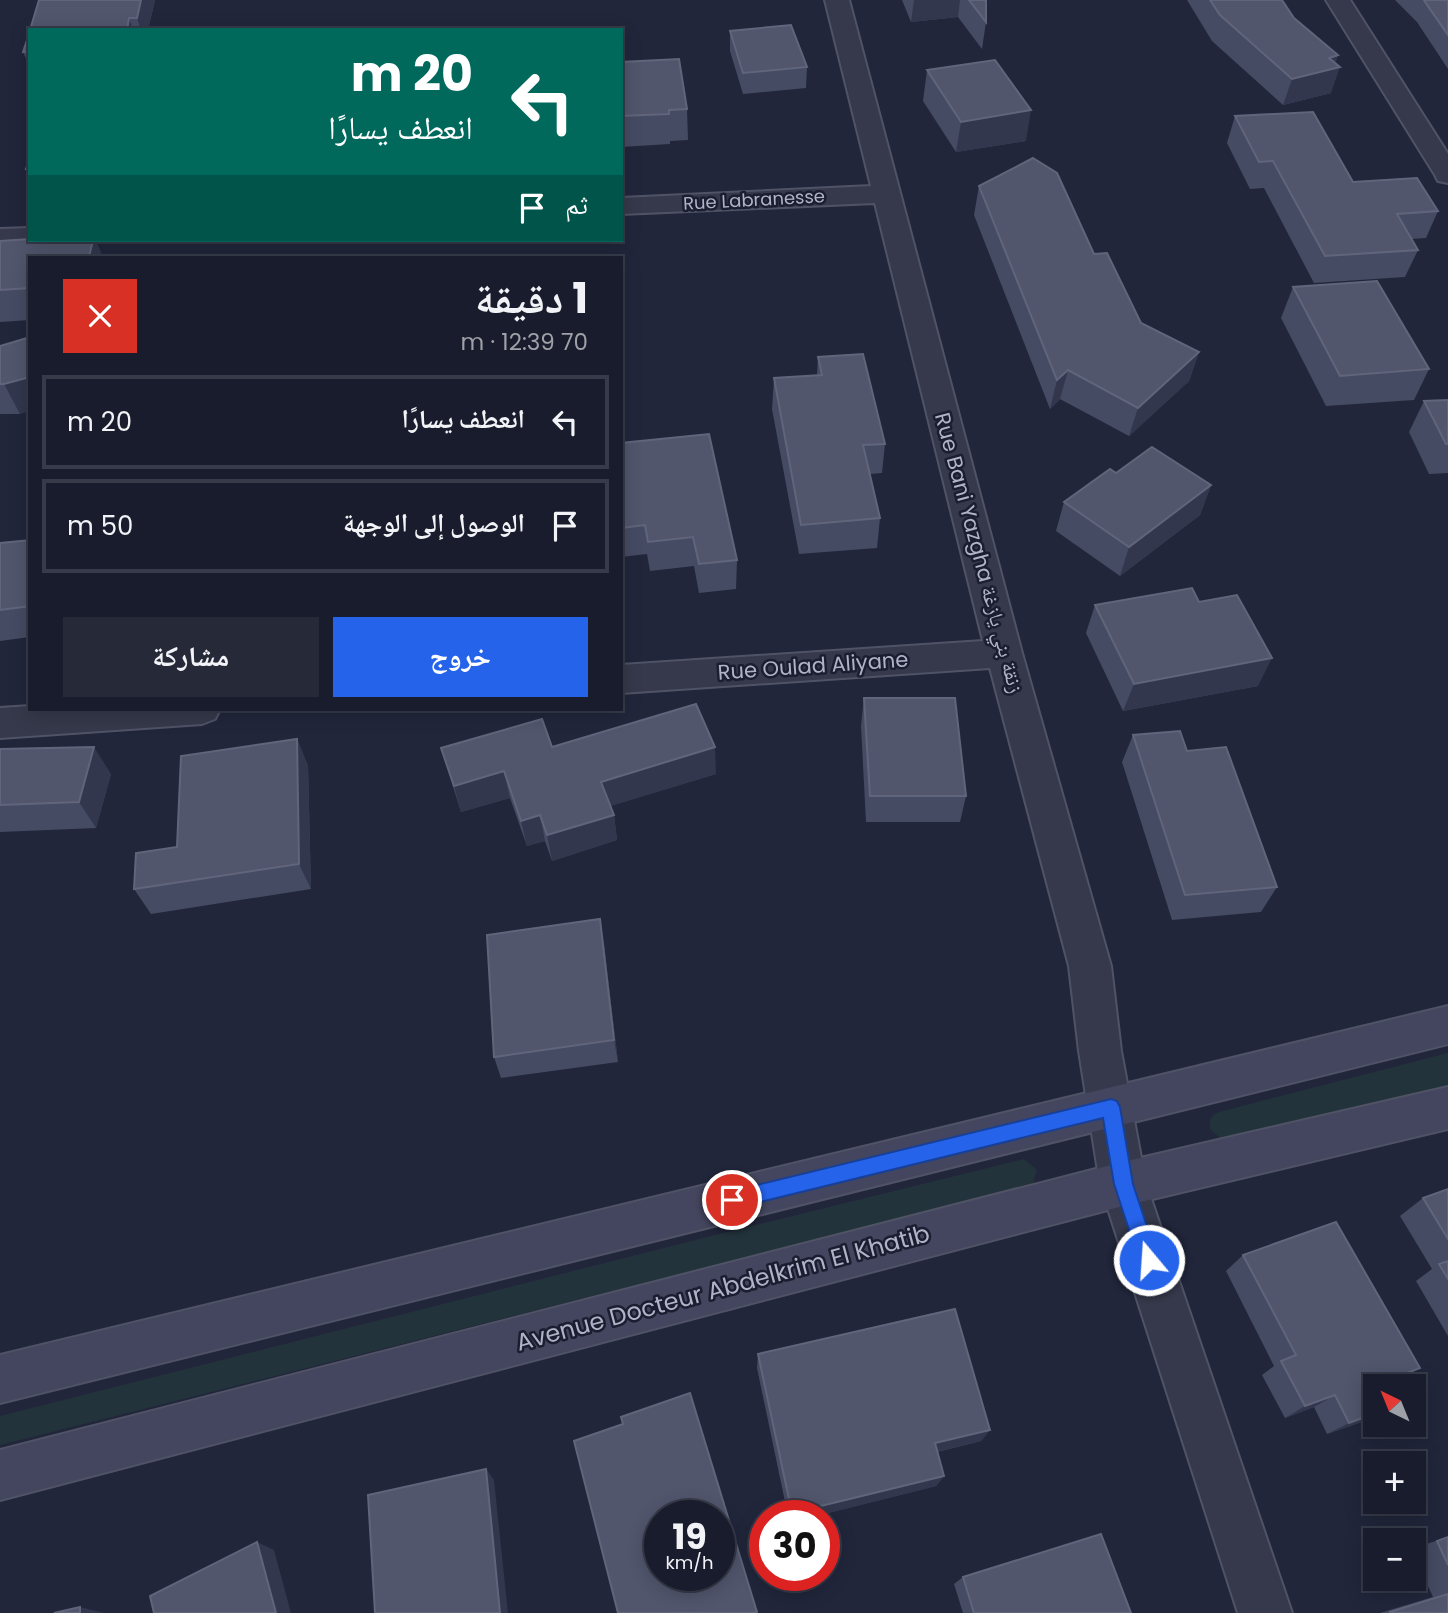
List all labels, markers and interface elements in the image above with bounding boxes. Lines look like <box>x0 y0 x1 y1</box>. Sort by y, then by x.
text: 20 m <box>351 40 473 108</box>
icon: left <box>497 56 588 147</box>
text: انعطف يسارًا <box>328 105 473 150</box>
street label: Rue Labranesse <box>682 183 826 216</box>
text: ثم <box>565 187 588 223</box>
icon: arrive <box>513 189 551 227</box>
text: 1 دقيقة <box>475 269 588 328</box>
button: close <box>63 279 137 353</box>
text: 70 m · 12:39 <box>460 326 588 358</box>
text: انعطف يسارًا <box>402 401 525 437</box>
icon: left <box>546 403 584 441</box>
text: 20 m <box>67 404 132 440</box>
street label: Rue Bani Yazgha زنقة بني يازغة <box>926 409 1031 697</box>
text: الوصول إلى الوجهة <box>343 505 525 541</box>
icon: arrive <box>546 507 584 545</box>
text: 50 m <box>67 508 133 544</box>
button: مشاركة <box>63 617 319 697</box>
button: خروج <box>333 617 588 697</box>
street label: Rue Oulad Aliyane <box>717 644 909 687</box>
pin <box>702 1170 762 1230</box>
icon: arrive <box>713 1181 751 1219</box>
street label: Avenue Docteur Abdelkrim El Khatib <box>512 1216 933 1359</box>
position arrow <box>1112 1223 1186 1297</box>
north arrow <box>1363 1374 1426 1437</box>
map controls <box>1363 1374 1426 1591</box>
button: + <box>1363 1451 1426 1514</box>
speed limit sign: 30 <box>749 1500 840 1591</box>
text: 19 <box>672 1512 707 1561</box>
button: − <box>1363 1528 1426 1591</box>
text: km/h <box>666 1550 713 1575</box>

